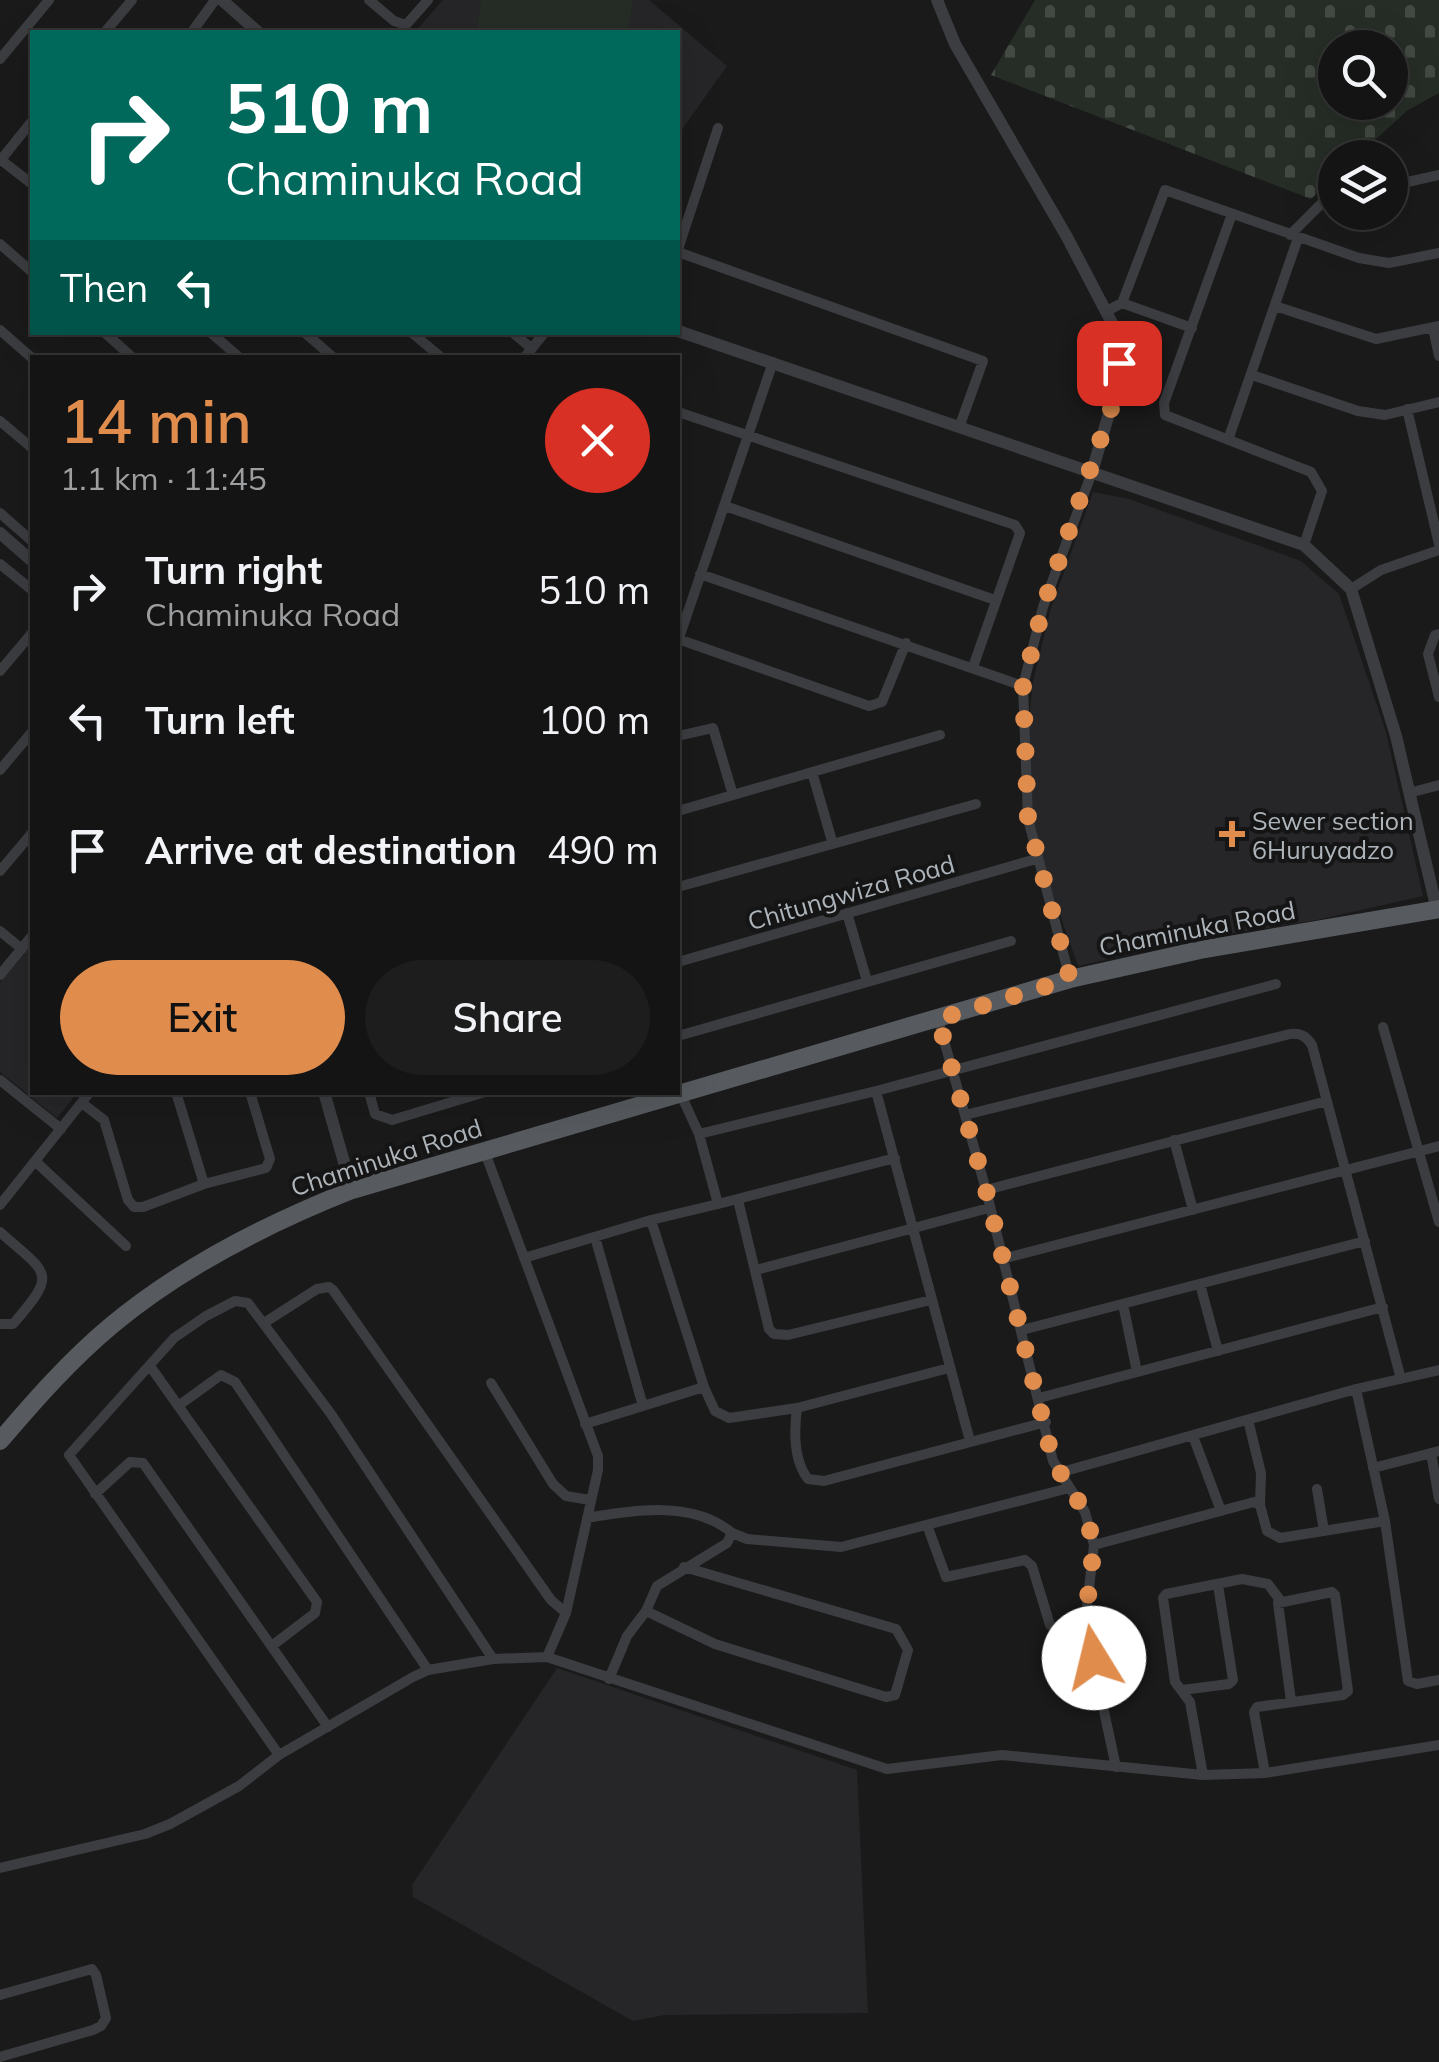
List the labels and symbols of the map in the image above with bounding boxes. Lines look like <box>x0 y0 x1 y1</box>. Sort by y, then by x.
pin <box>1077 321 1162 406</box>
place label: Sewer section 6Huruyadzo <box>1252 805 1414 865</box>
marker: Sewer section 6Huruyadzo <box>1221 823 1243 845</box>
street label: Chitungwiza Road <box>744 848 958 936</box>
street label: Chaminuka Road <box>1096 894 1298 962</box>
street label: Chaminuka Road <box>286 1111 486 1203</box>
position arrow <box>1042 1606 1146 1710</box>

